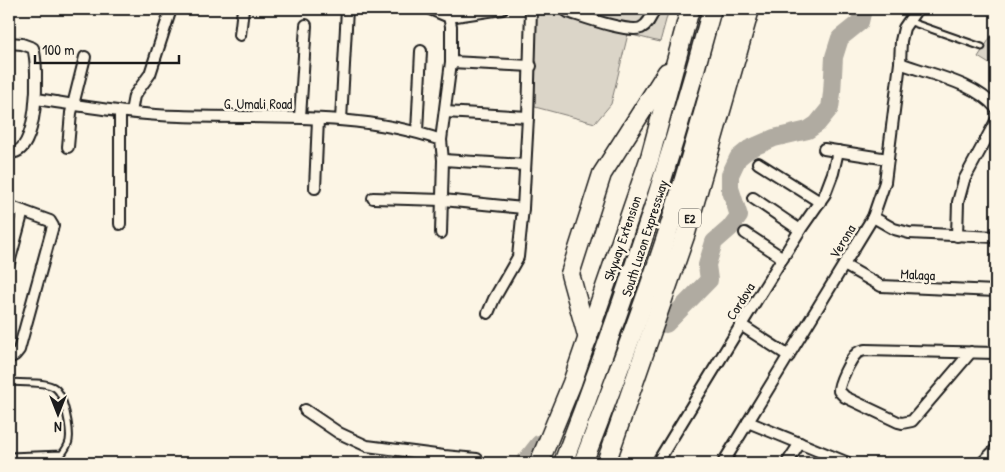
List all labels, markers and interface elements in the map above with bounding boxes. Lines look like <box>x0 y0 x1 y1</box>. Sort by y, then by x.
scale bar <box>35 32 179 64</box>
text: 100 m <box>42 39 75 60</box>
street label: G. Umali Road <box>224 94 293 113</box>
street label: South Luzon Expressway <box>616 177 673 299</box>
street label: Skyway Extension <box>599 193 646 283</box>
road number: E2 <box>679 208 701 228</box>
street label: Verona <box>825 220 860 261</box>
street label: Malaga <box>900 264 936 285</box>
street label: Cordova <box>721 278 759 323</box>
north arrow <box>32 390 82 440</box>
text: N <box>54 418 62 437</box>

